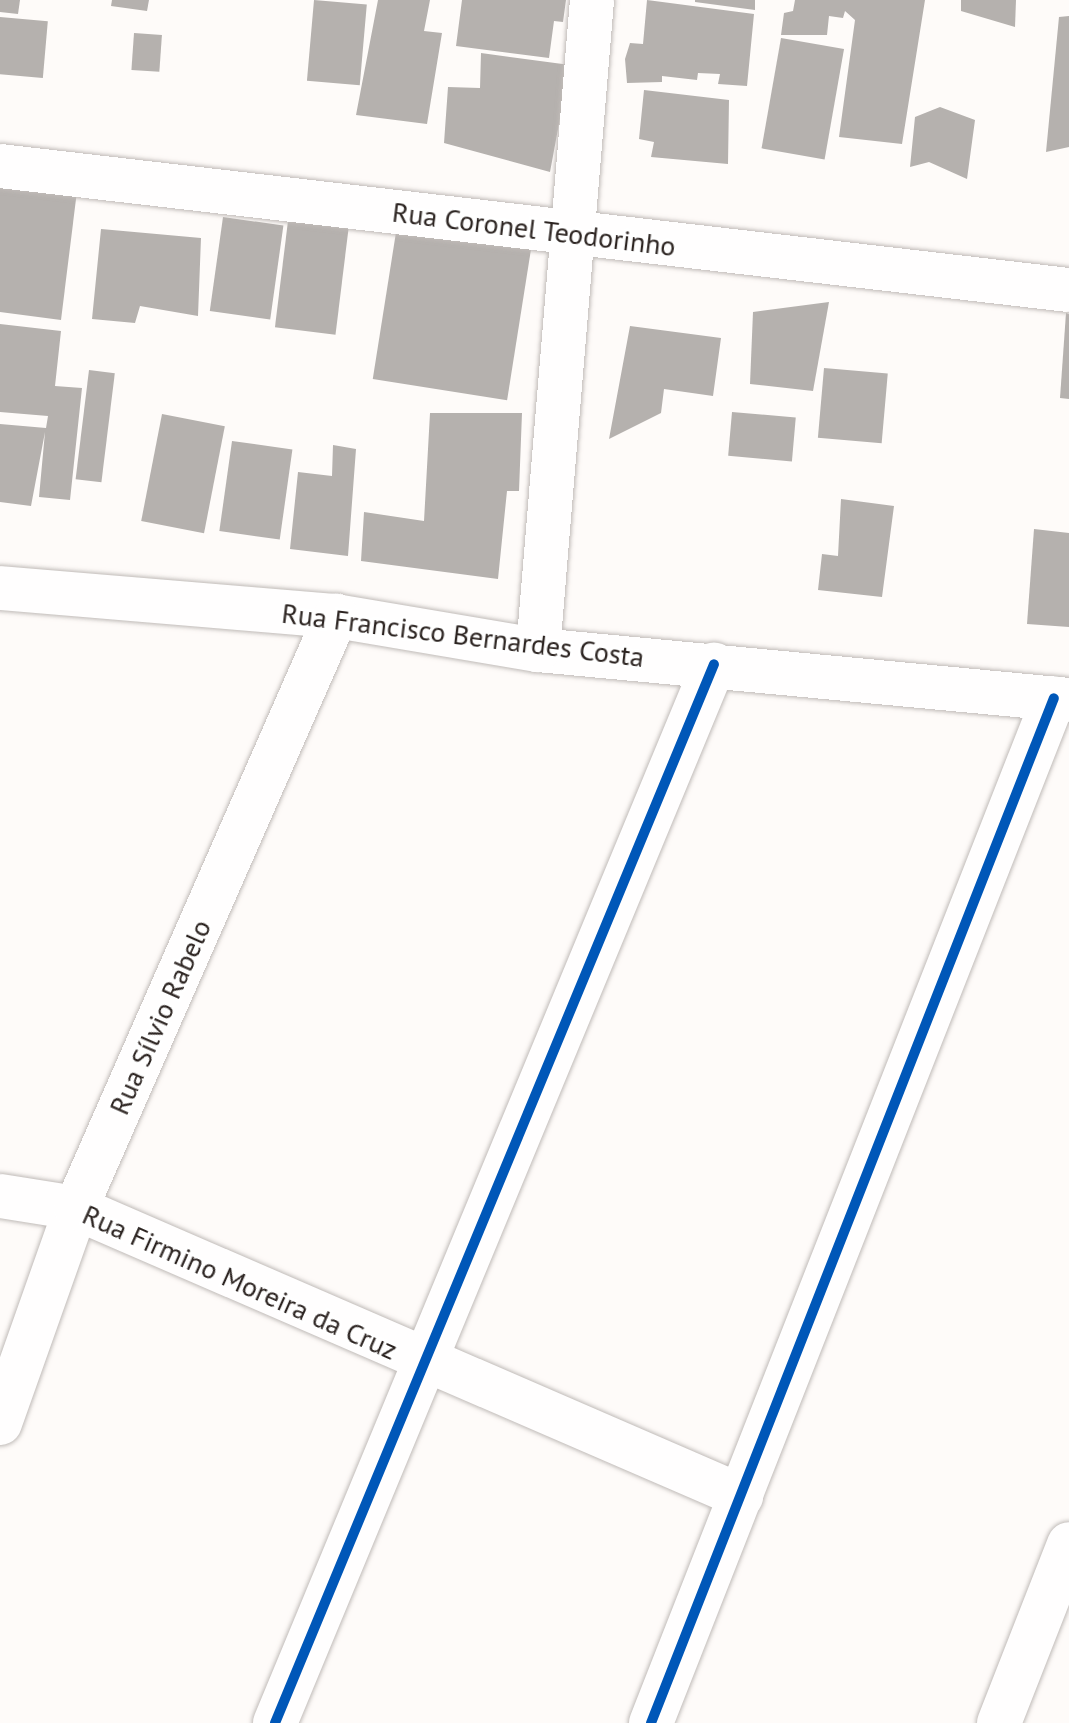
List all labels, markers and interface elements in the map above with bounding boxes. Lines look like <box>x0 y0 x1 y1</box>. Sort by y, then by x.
street label: Rua Coronel Teodorinho <box>390 195 678 263</box>
street label: Rua Francisco Bernardes Costa <box>280 596 646 674</box>
street label: Rua Sílvio Rabelo <box>102 914 218 1120</box>
street label: Rua Firmino Moreira da Cruz <box>78 1197 402 1367</box>

